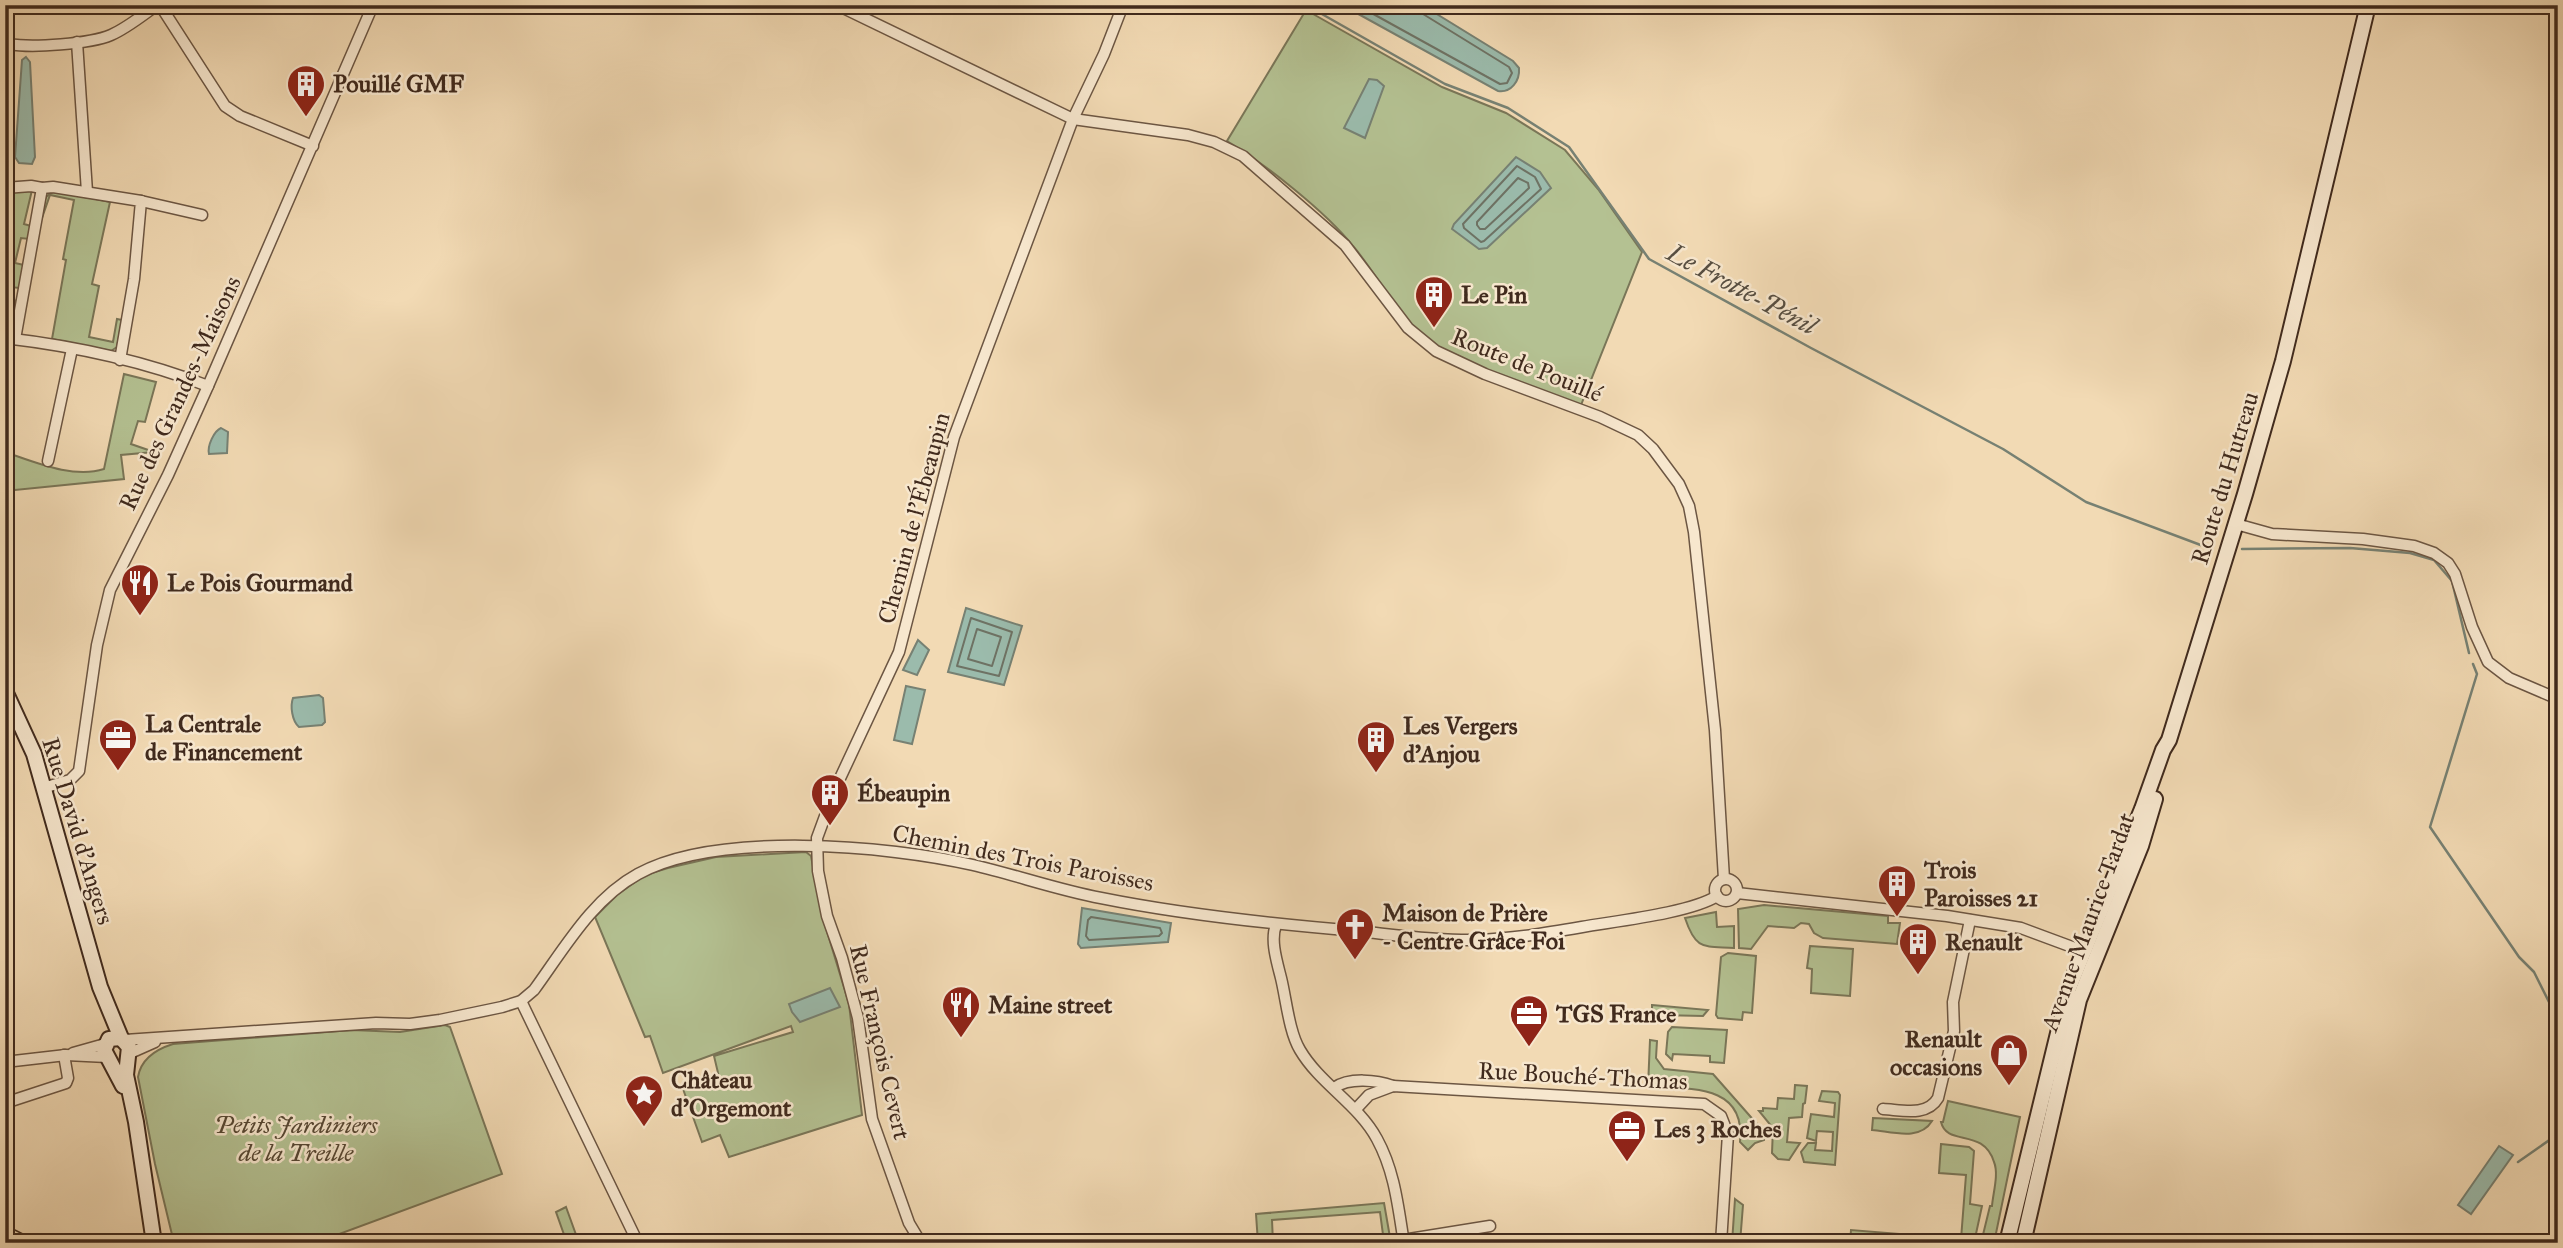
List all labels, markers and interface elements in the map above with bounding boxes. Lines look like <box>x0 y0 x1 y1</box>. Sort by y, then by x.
building icon: Pouillé GMF <box>285 63 327 118</box>
place label: Pouillé GMF <box>333 69 464 99</box>
water label: Le Frotte-Pénil <box>1661 236 1824 343</box>
street label: Rue des Grandes-Maisons <box>112 271 248 515</box>
building icon: Le Pin <box>1413 274 1455 329</box>
place label: Le Pin <box>1461 280 1527 310</box>
street label: Route de Pouillé <box>1447 321 1607 409</box>
street label: Route du Hutreau <box>2184 388 2266 568</box>
street label: Chemin de l'Ébeaupin <box>871 409 957 627</box>
restaurant icon: Le Pois Gourmand <box>119 562 161 617</box>
place label: Le Pois Gourmand <box>167 568 354 598</box>
place label: La Centrale de Financement <box>145 709 303 767</box>
place label: Les Vergers d'Anjou <box>1403 711 1518 769</box>
office icon: La Centrale de Financement <box>97 717 139 772</box>
building icon: Les Vergers d'Anjou <box>1355 719 1397 774</box>
street label: Rue David d'Angers <box>35 734 121 928</box>
building icon: Ébeaupin <box>809 772 851 827</box>
place label: Ébeaupin <box>857 777 950 808</box>
street label: Avenue Maurice Tardat <box>2034 808 2142 1036</box>
street label: Chemin des Trois Paroisses <box>890 818 1156 898</box>
place label: Trois Paroisses 21 <box>1923 855 2038 913</box>
building icon: Trois Paroisses 21 <box>1876 863 1918 918</box>
place label: Maison de Prière - Centre Grâce Foi <box>1382 898 1565 956</box>
church icon: Maison de Prière - Centre Grâce Foi <box>1334 906 1376 961</box>
building icon: Renault <box>1897 921 1939 976</box>
place label: Renault <box>1945 927 2023 957</box>
street label: Rue François Cevert <box>843 941 917 1143</box>
restaurant icon: Maine street <box>940 984 982 1039</box>
place label: Maine street <box>988 990 1113 1020</box>
office icon: TGS France <box>1508 993 1550 1048</box>
place label: TGS France <box>1555 999 1676 1029</box>
place label: Renault occasions <box>1890 1024 1983 1082</box>
shop icon: Renault occasions <box>1988 1032 2030 1087</box>
street label: Rue Bouché-Thomas <box>1477 1056 1689 1096</box>
place label: Château d'Orgemont <box>671 1065 792 1123</box>
place icon: Château d'Orgemont <box>623 1073 665 1128</box>
office icon: Les 3 Roches <box>1606 1108 1648 1163</box>
park label: Petits Jardiniers de la Treille <box>214 1110 379 1168</box>
place label: Les 3 Roches <box>1654 1114 1782 1144</box>

